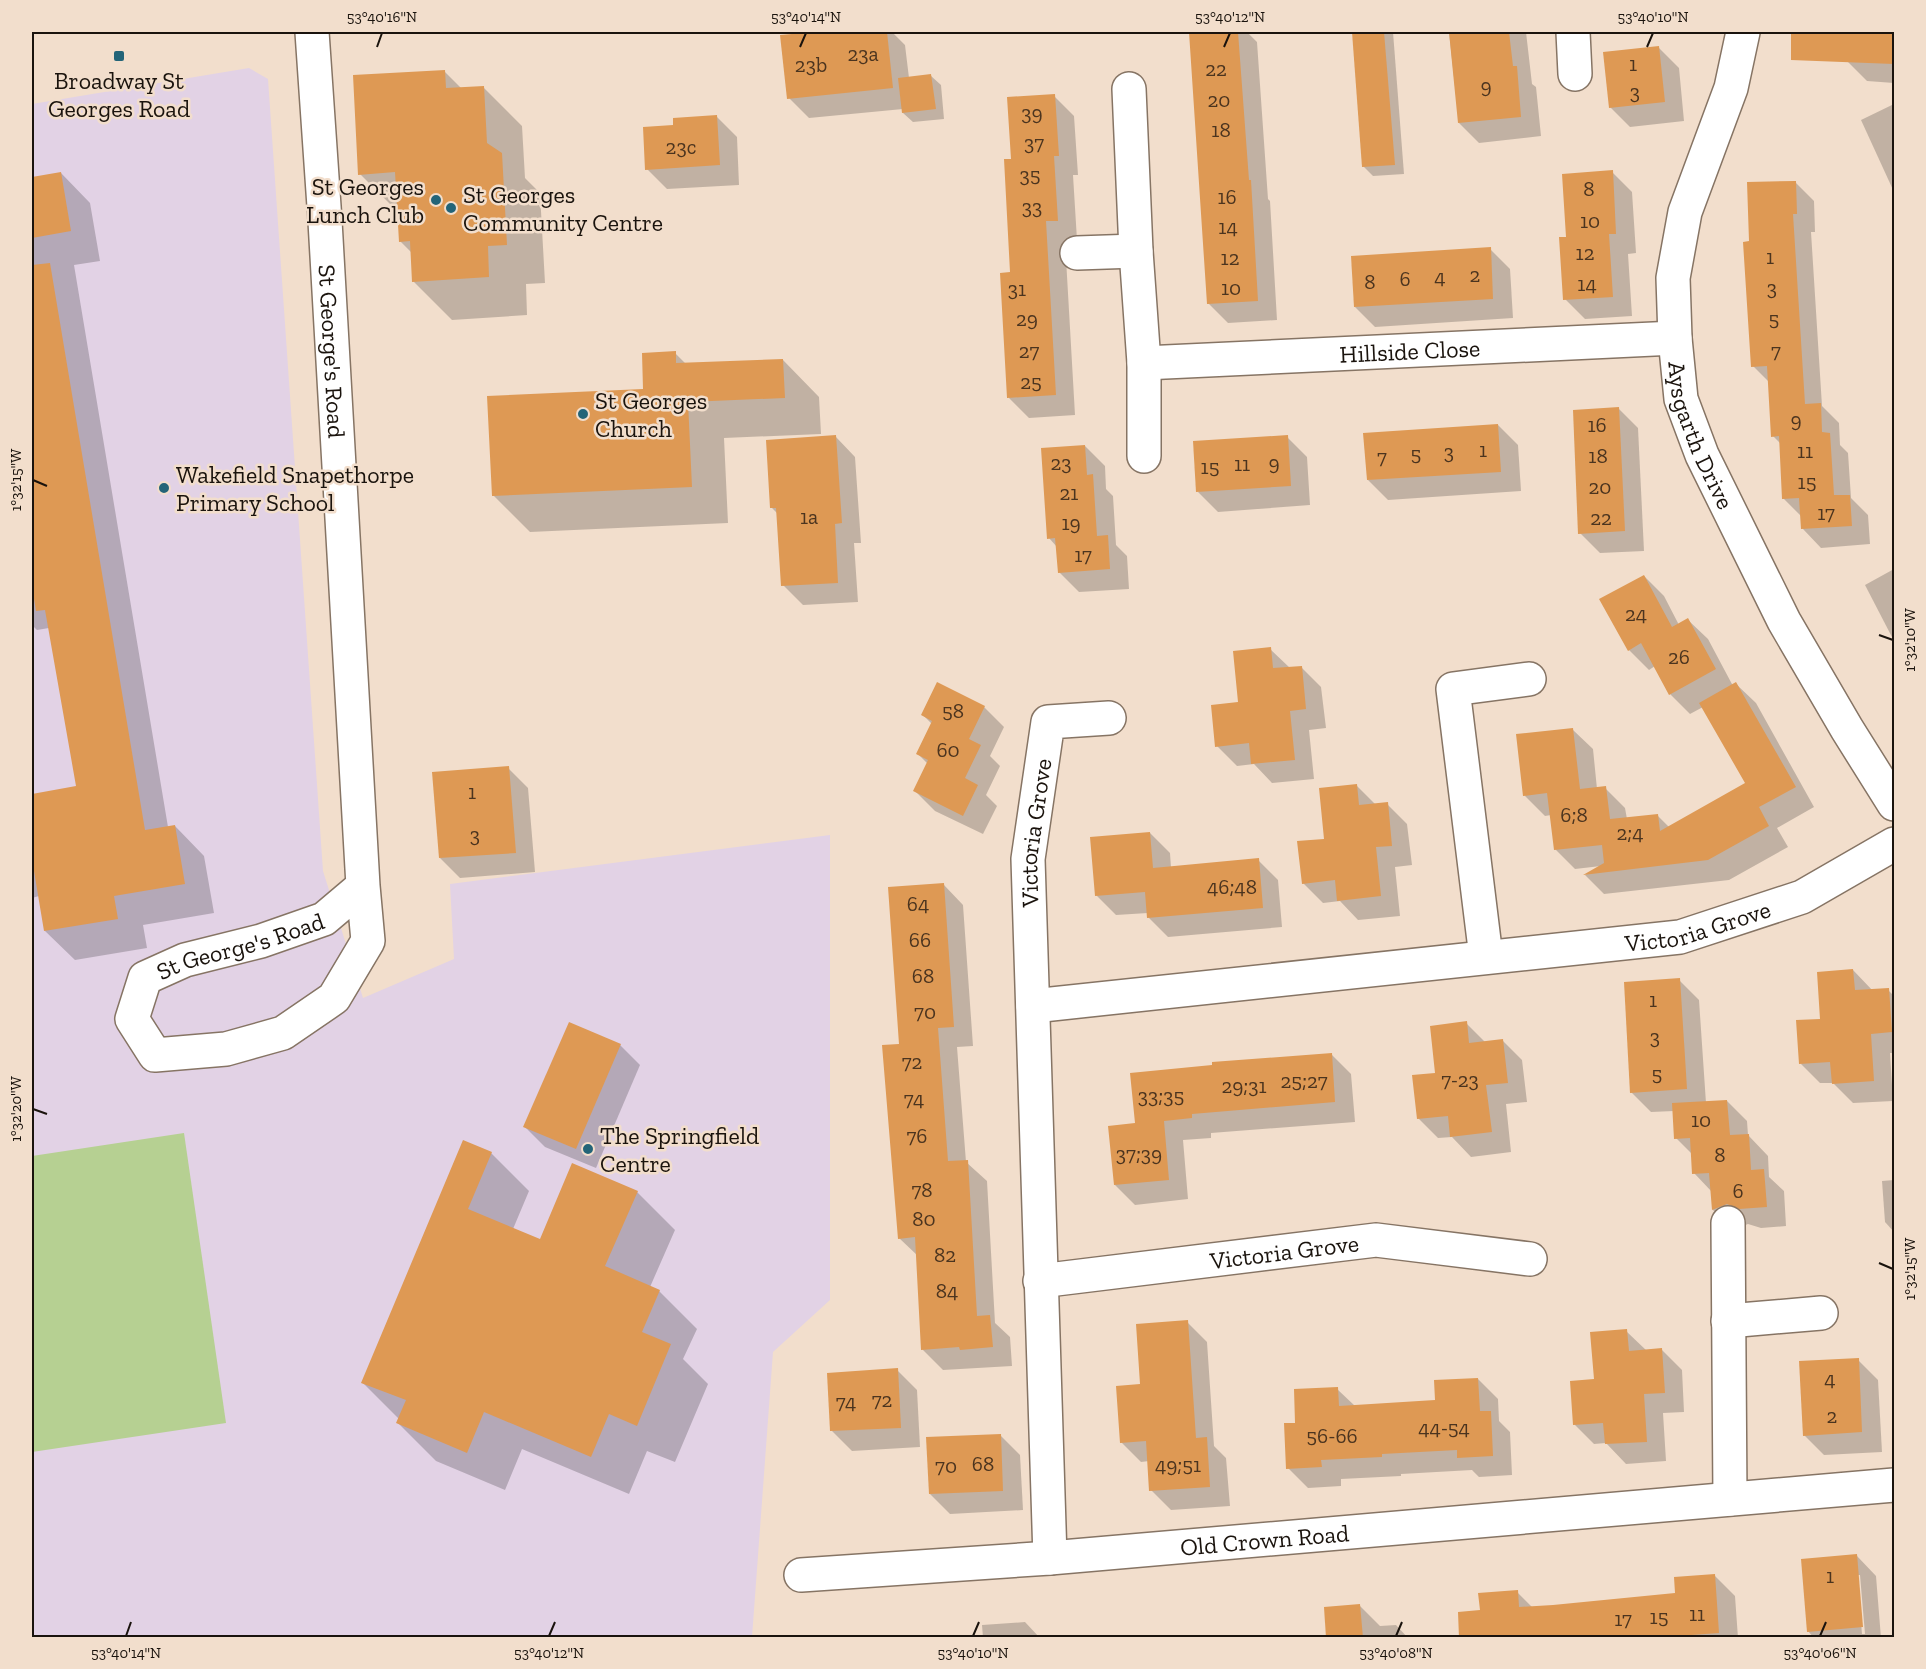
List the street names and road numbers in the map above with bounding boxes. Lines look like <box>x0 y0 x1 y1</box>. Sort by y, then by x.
street label: St George's Road <box>313 264 352 439</box>
street label: Hillside Close <box>1339 333 1481 368</box>
street label: Aysgarth Drive <box>1663 360 1741 514</box>
street label: Victoria Grove <box>1013 756 1057 909</box>
street label: Victoria Grove <box>1622 894 1774 957</box>
street label: St George's Road <box>152 906 328 986</box>
street label: Victoria Grove <box>1207 1228 1360 1275</box>
street label: Old Crown Road <box>1179 1518 1350 1561</box>

